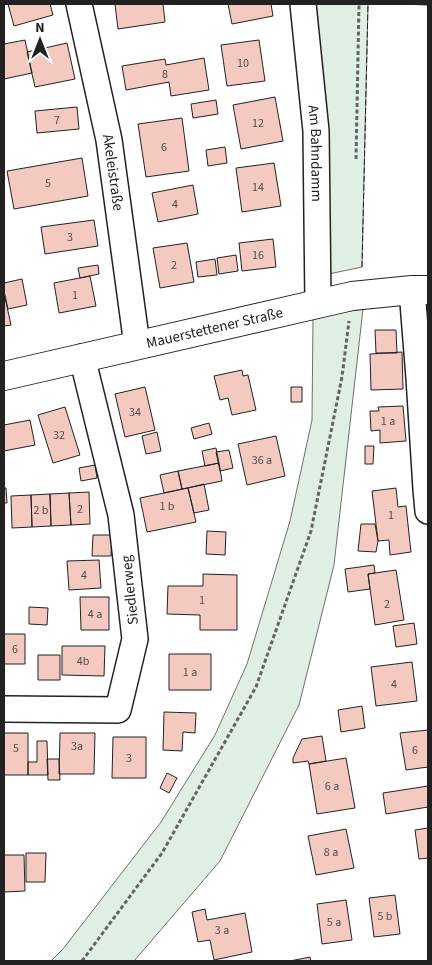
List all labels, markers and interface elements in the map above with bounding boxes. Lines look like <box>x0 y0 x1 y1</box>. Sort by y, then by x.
north arrow <box>15 15 65 65</box>
text: N <box>35 18 45 38</box>
house number: 10 <box>237 55 249 72</box>
house number: 8 <box>162 66 168 83</box>
street label: Am Bahndamm <box>303 104 327 202</box>
house number: 7 <box>54 112 60 129</box>
house number: 12 <box>252 115 264 132</box>
street label: Akeleistraße <box>97 132 129 212</box>
house number: 6 <box>161 139 167 156</box>
house number: 5 <box>45 175 51 192</box>
house number: 14 <box>252 179 264 196</box>
house number: 4 <box>172 196 178 213</box>
house number: 3 <box>67 229 73 246</box>
house number: 16 <box>252 247 264 264</box>
house number: 2 <box>171 257 177 274</box>
house number: 1 <box>72 287 78 304</box>
street label: Mauerstettener Straße <box>144 302 285 353</box>
house number: 34 <box>129 404 141 421</box>
house number: 1 a <box>381 413 395 430</box>
house number: 32 <box>53 427 65 444</box>
house number: 36 a <box>252 452 272 469</box>
house number: 1 b <box>159 498 175 515</box>
house number: 2 <box>77 501 83 518</box>
house number: 2 b <box>33 502 49 519</box>
house number: 1 <box>388 507 394 524</box>
street label: Siedlerweg <box>116 554 144 626</box>
house number: 4 <box>81 567 87 584</box>
house number: 1 <box>199 592 205 609</box>
house number: 2 <box>384 596 390 613</box>
house number: 4 a <box>88 606 102 623</box>
house number: 6 <box>12 641 18 658</box>
house number: 4b <box>77 653 90 670</box>
house number: 1 a <box>183 664 197 681</box>
house number: 4 <box>391 676 397 693</box>
house number: 3a <box>71 738 83 755</box>
house number: 5 <box>13 740 19 757</box>
house number: 6 <box>412 742 418 759</box>
house number: 3 <box>126 750 132 767</box>
house number: 6 a <box>325 778 339 795</box>
house number: 8 a <box>324 844 338 861</box>
house number: 5 b <box>377 908 393 925</box>
house number: 5 a <box>327 914 341 931</box>
house number: 3 a <box>215 922 229 939</box>

